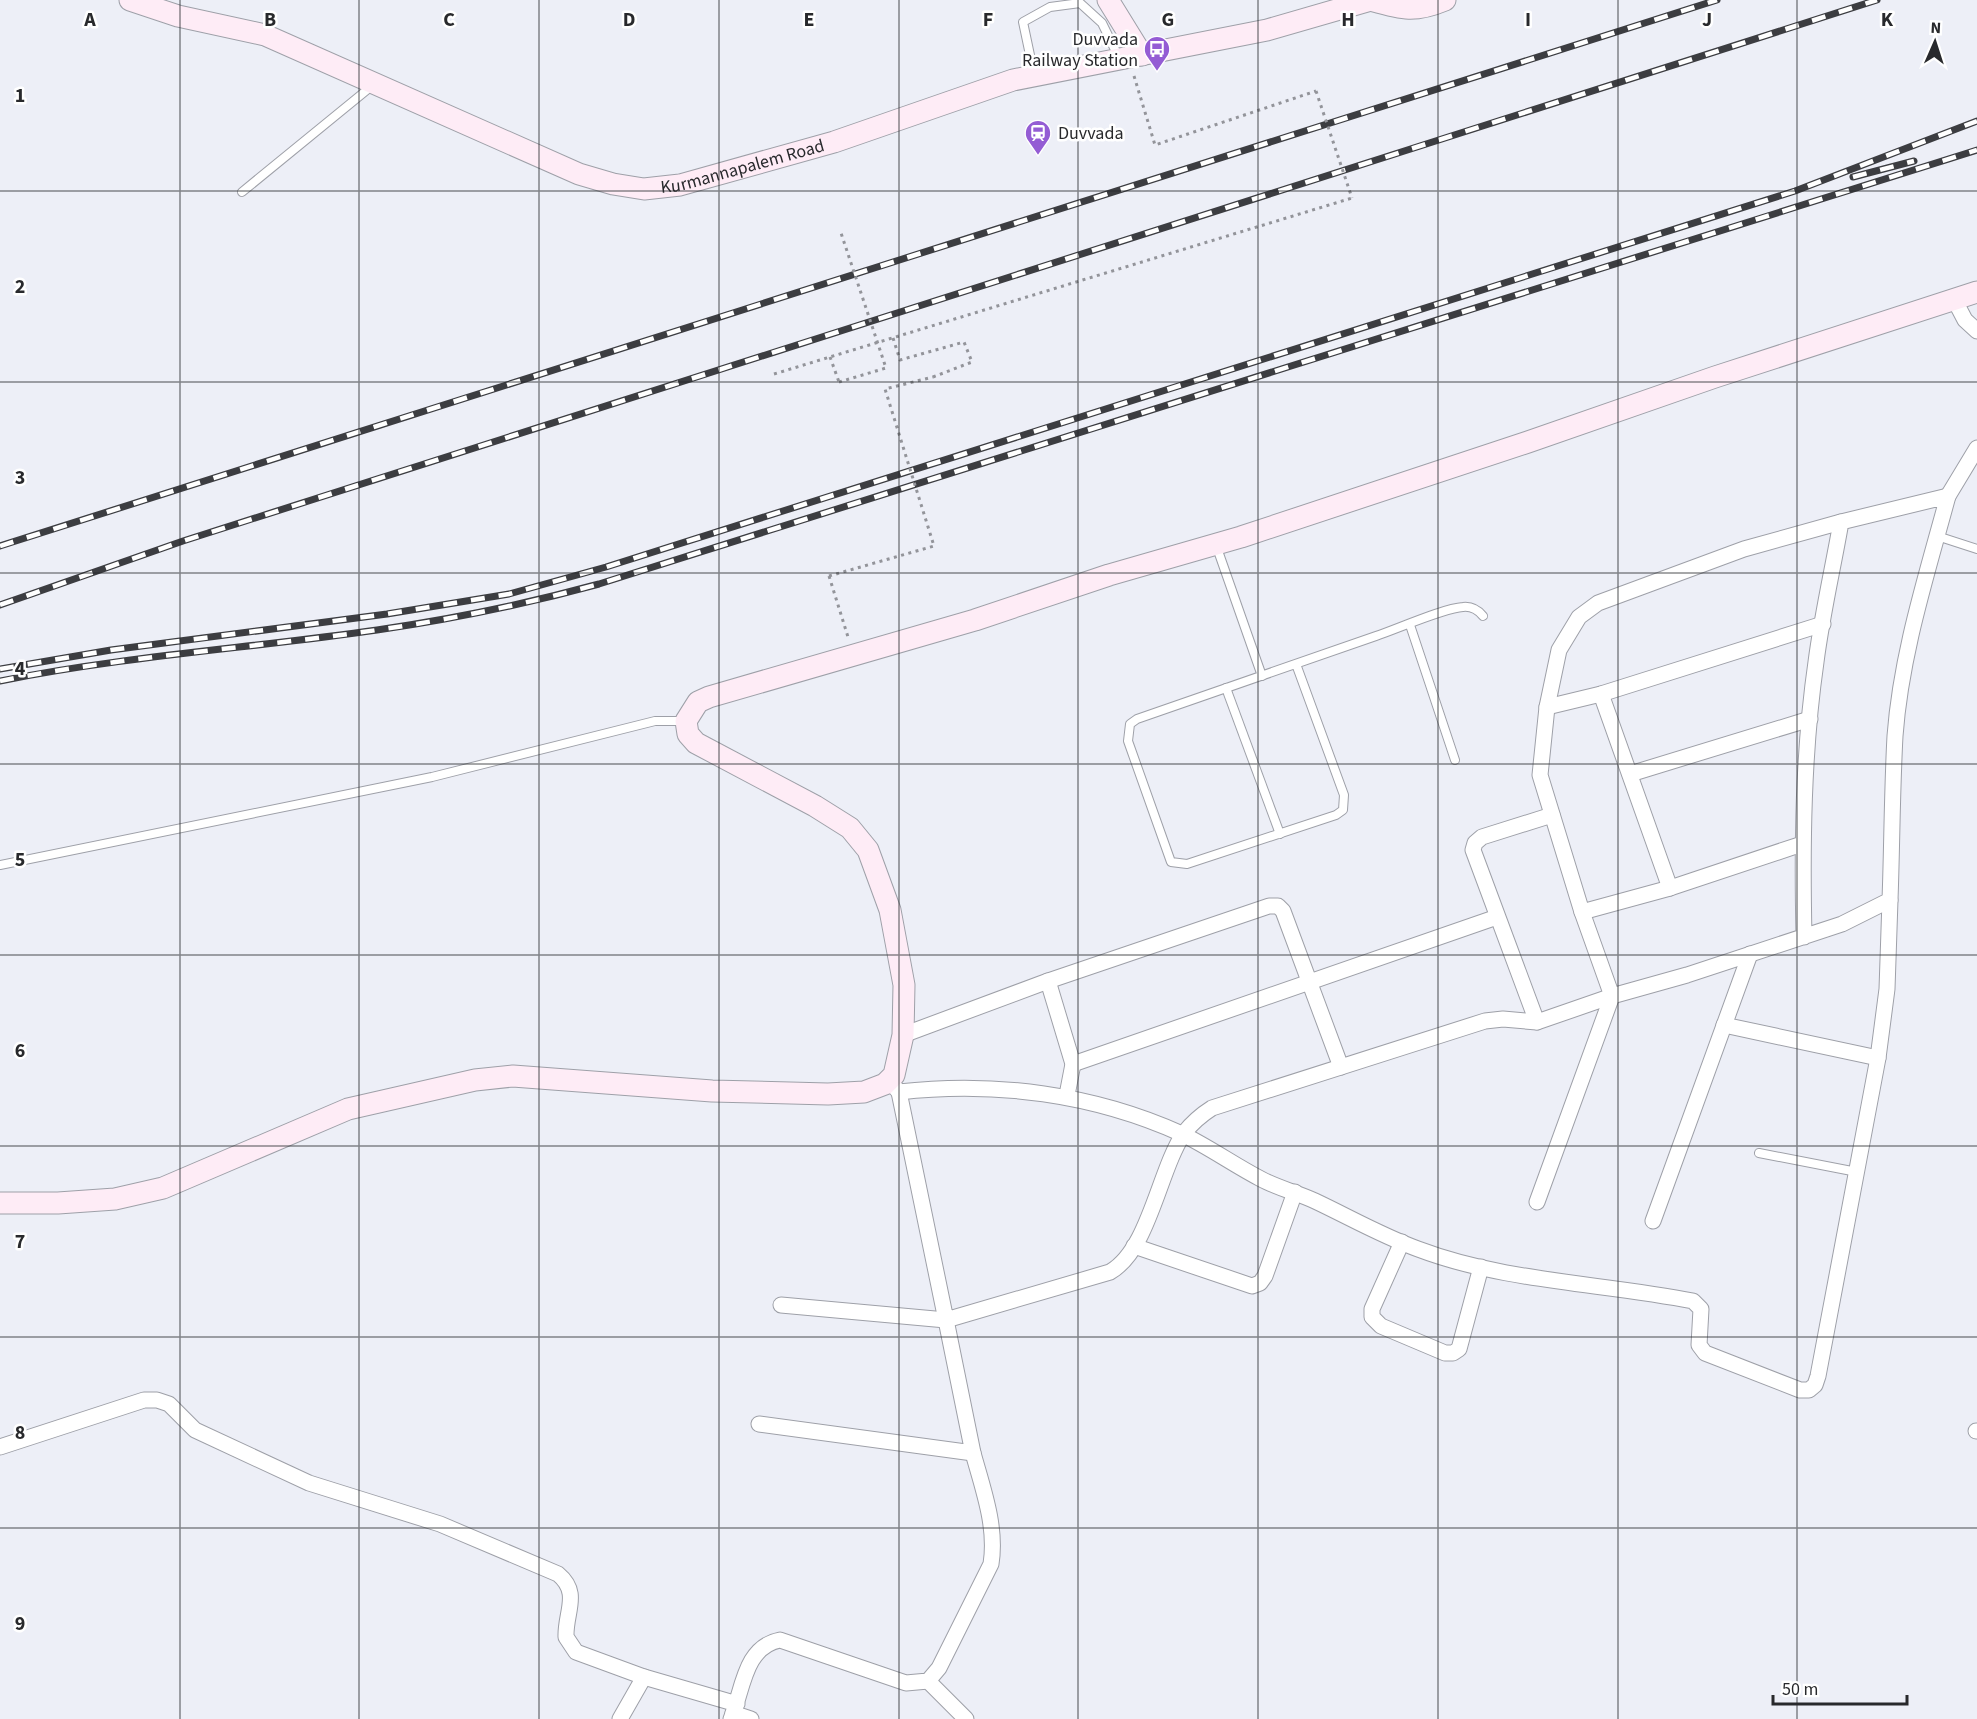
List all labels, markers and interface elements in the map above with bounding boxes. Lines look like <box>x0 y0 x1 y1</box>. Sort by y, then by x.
text: A <box>83 6 96 34</box>
text: B <box>264 6 276 34</box>
text: C <box>443 6 455 34</box>
text: D <box>623 6 635 34</box>
text: E <box>804 6 814 34</box>
text: F <box>983 6 993 34</box>
text: G <box>1162 6 1174 34</box>
text: H <box>1341 6 1355 34</box>
text: I <box>1525 6 1531 34</box>
text: J <box>1702 6 1712 34</box>
text: K <box>1881 6 1894 34</box>
north arrow <box>1905 12 1965 72</box>
text: N <box>1930 17 1942 39</box>
place label: Duvvada Railway Station <box>1022 27 1138 73</box>
bus stop icon: Duvvada Railway Station <box>1142 34 1172 72</box>
text: 1 <box>15 82 25 110</box>
station icon: Duvvada <box>1023 118 1053 156</box>
place label: Duvvada <box>1058 121 1123 146</box>
street label: Kurmannapalem Road <box>659 133 827 200</box>
text: 2 <box>15 273 25 301</box>
text: 3 <box>15 464 25 492</box>
text: 4 <box>15 655 26 683</box>
text: 5 <box>15 846 25 874</box>
text: 6 <box>15 1037 25 1065</box>
text: 7 <box>15 1228 25 1256</box>
text: 8 <box>15 1419 25 1447</box>
text: 9 <box>15 1610 25 1638</box>
scale bar <box>1773 1668 1906 1706</box>
text: 50 m <box>1782 1677 1818 1702</box>

